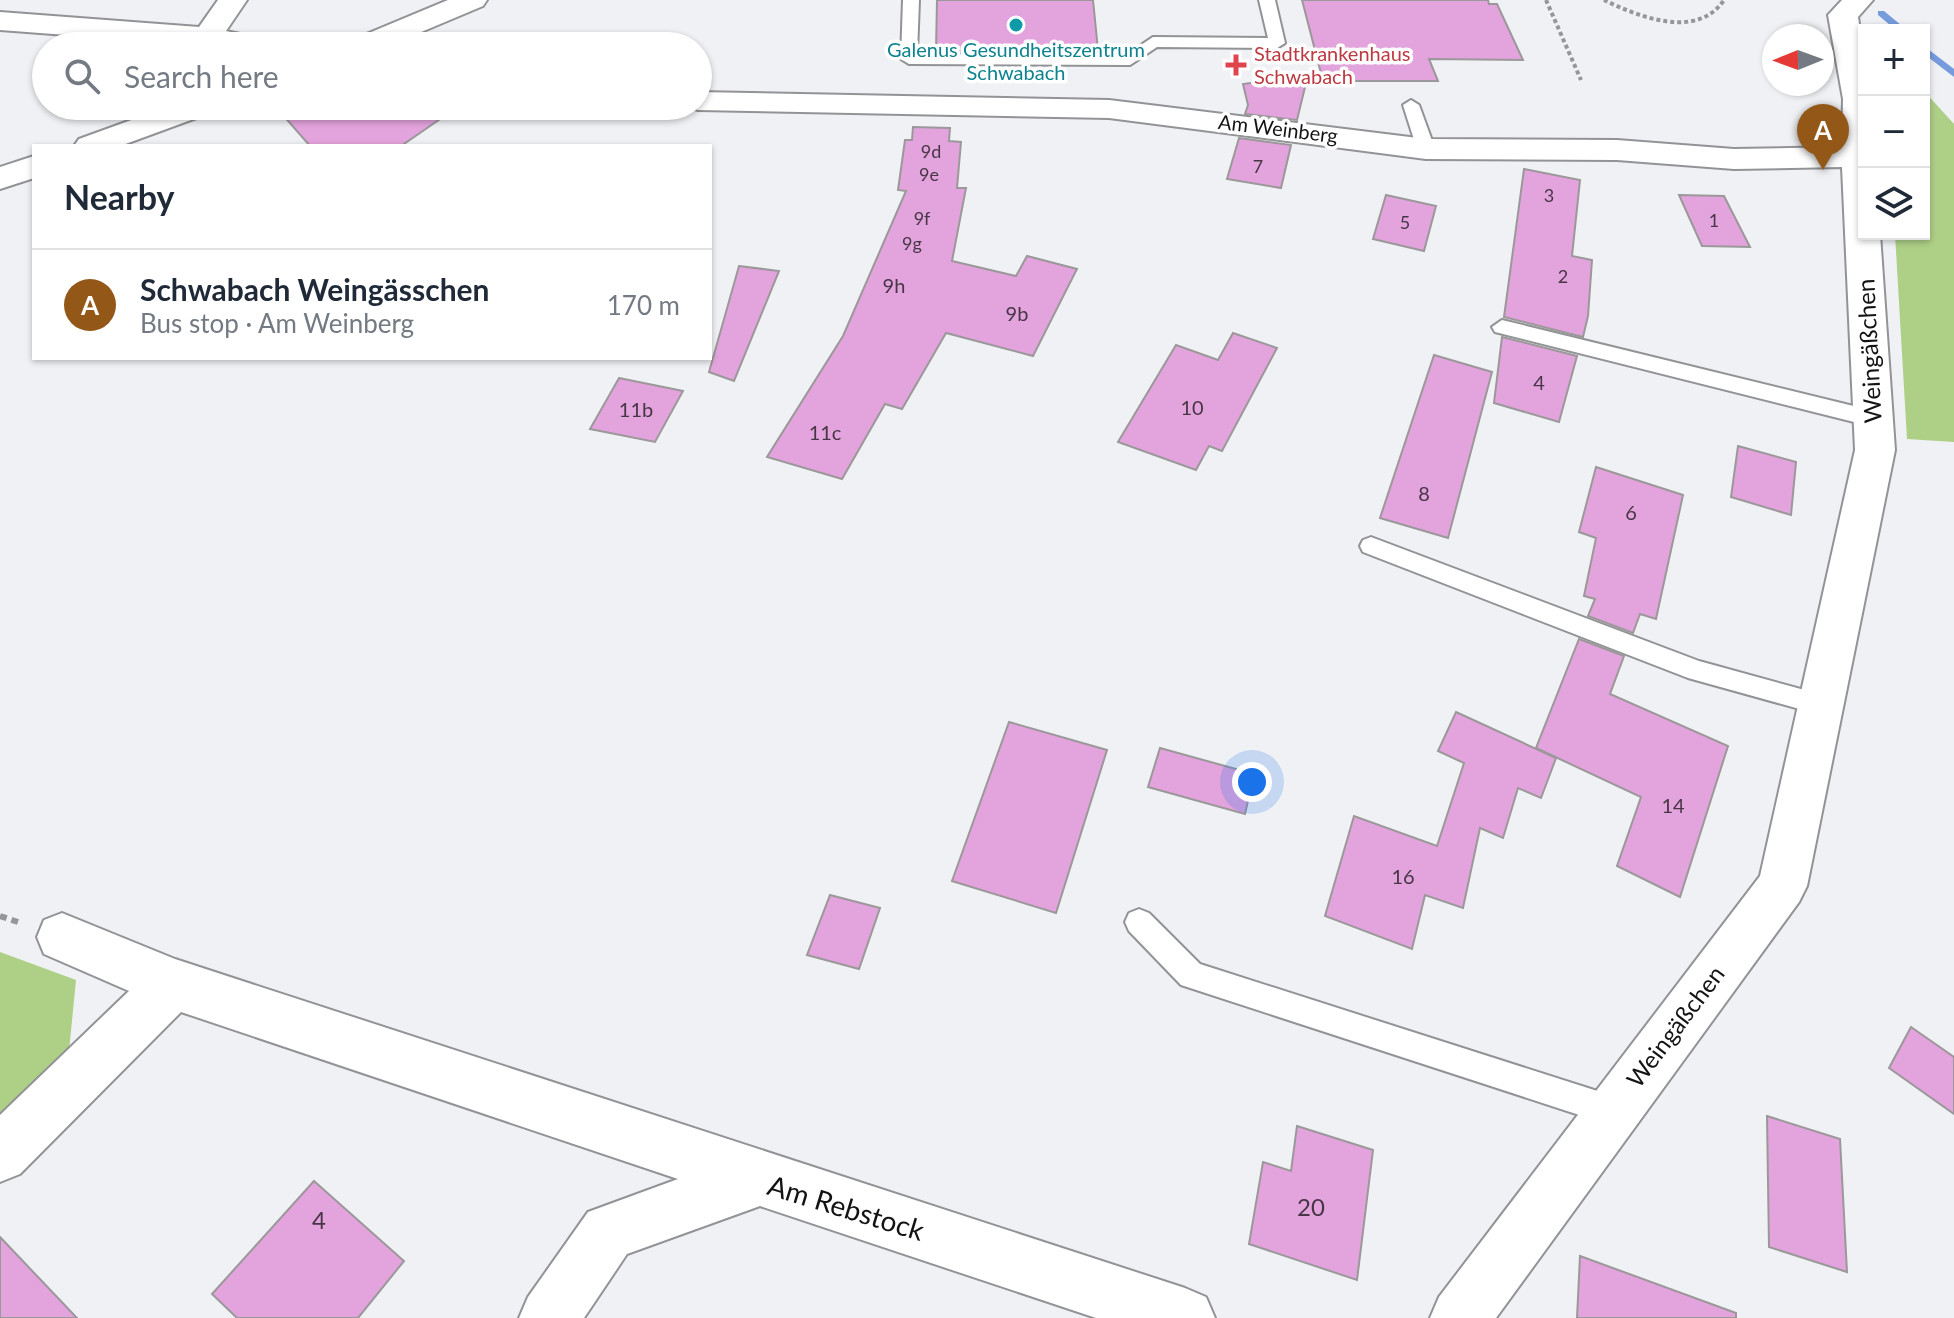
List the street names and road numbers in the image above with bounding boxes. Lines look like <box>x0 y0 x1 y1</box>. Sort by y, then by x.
street label: Am Weinberg <box>1217 109 1339 147</box>
street label: Weingäßchen <box>1850 278 1887 424</box>
street label: Weingäßchen <box>1620 960 1730 1093</box>
street label: Am Rebstock <box>764 1167 929 1247</box>

